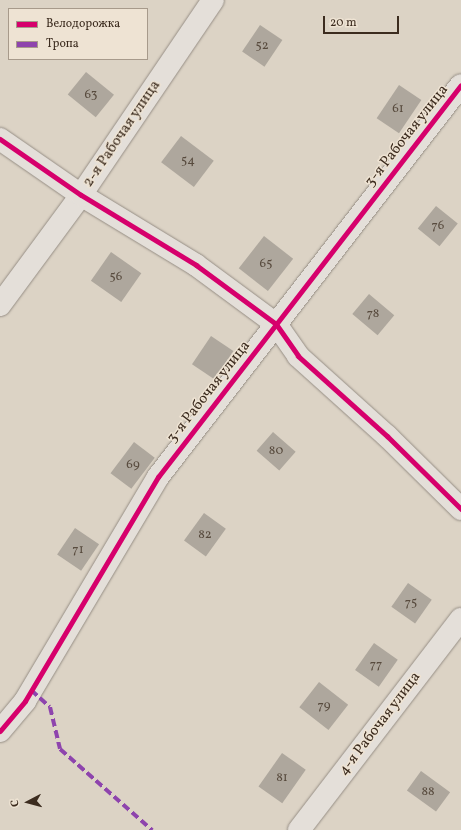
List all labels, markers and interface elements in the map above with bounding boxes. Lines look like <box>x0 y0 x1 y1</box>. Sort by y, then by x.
legend <box>8 8 148 60</box>
scale bar <box>325 8 401 34</box>
text: 20 m <box>330 15 357 31</box>
text: Велодорожка <box>46 16 120 32</box>
text: Тропа <box>46 36 79 52</box>
house number: 52 <box>255 38 269 54</box>
street label: 2-я Рабочая улица <box>79 77 165 191</box>
street label: 3-я Рабочая улица <box>361 81 453 191</box>
house number: 63 <box>84 87 98 103</box>
house number: 61 <box>392 101 404 117</box>
house number: 54 <box>181 153 195 169</box>
house number: 76 <box>432 218 444 234</box>
house number: 65 <box>260 256 272 272</box>
house number: 56 <box>110 269 122 285</box>
house number: 78 <box>367 306 379 322</box>
street label: 3-я Рабочая улица <box>163 337 255 447</box>
house number: 80 <box>269 443 283 459</box>
house number: 69 <box>126 457 140 473</box>
house number: 82 <box>198 527 212 543</box>
house number: 71 <box>72 542 84 558</box>
house number: 75 <box>405 595 417 611</box>
house number: 77 <box>370 657 382 673</box>
street label: 4-я Рабочая улица <box>335 668 425 780</box>
house number: 79 <box>318 698 330 714</box>
house number: 81 <box>276 770 288 786</box>
north arrow <box>8 782 48 822</box>
house number: 88 <box>421 784 435 800</box>
text: С <box>8 799 23 808</box>

